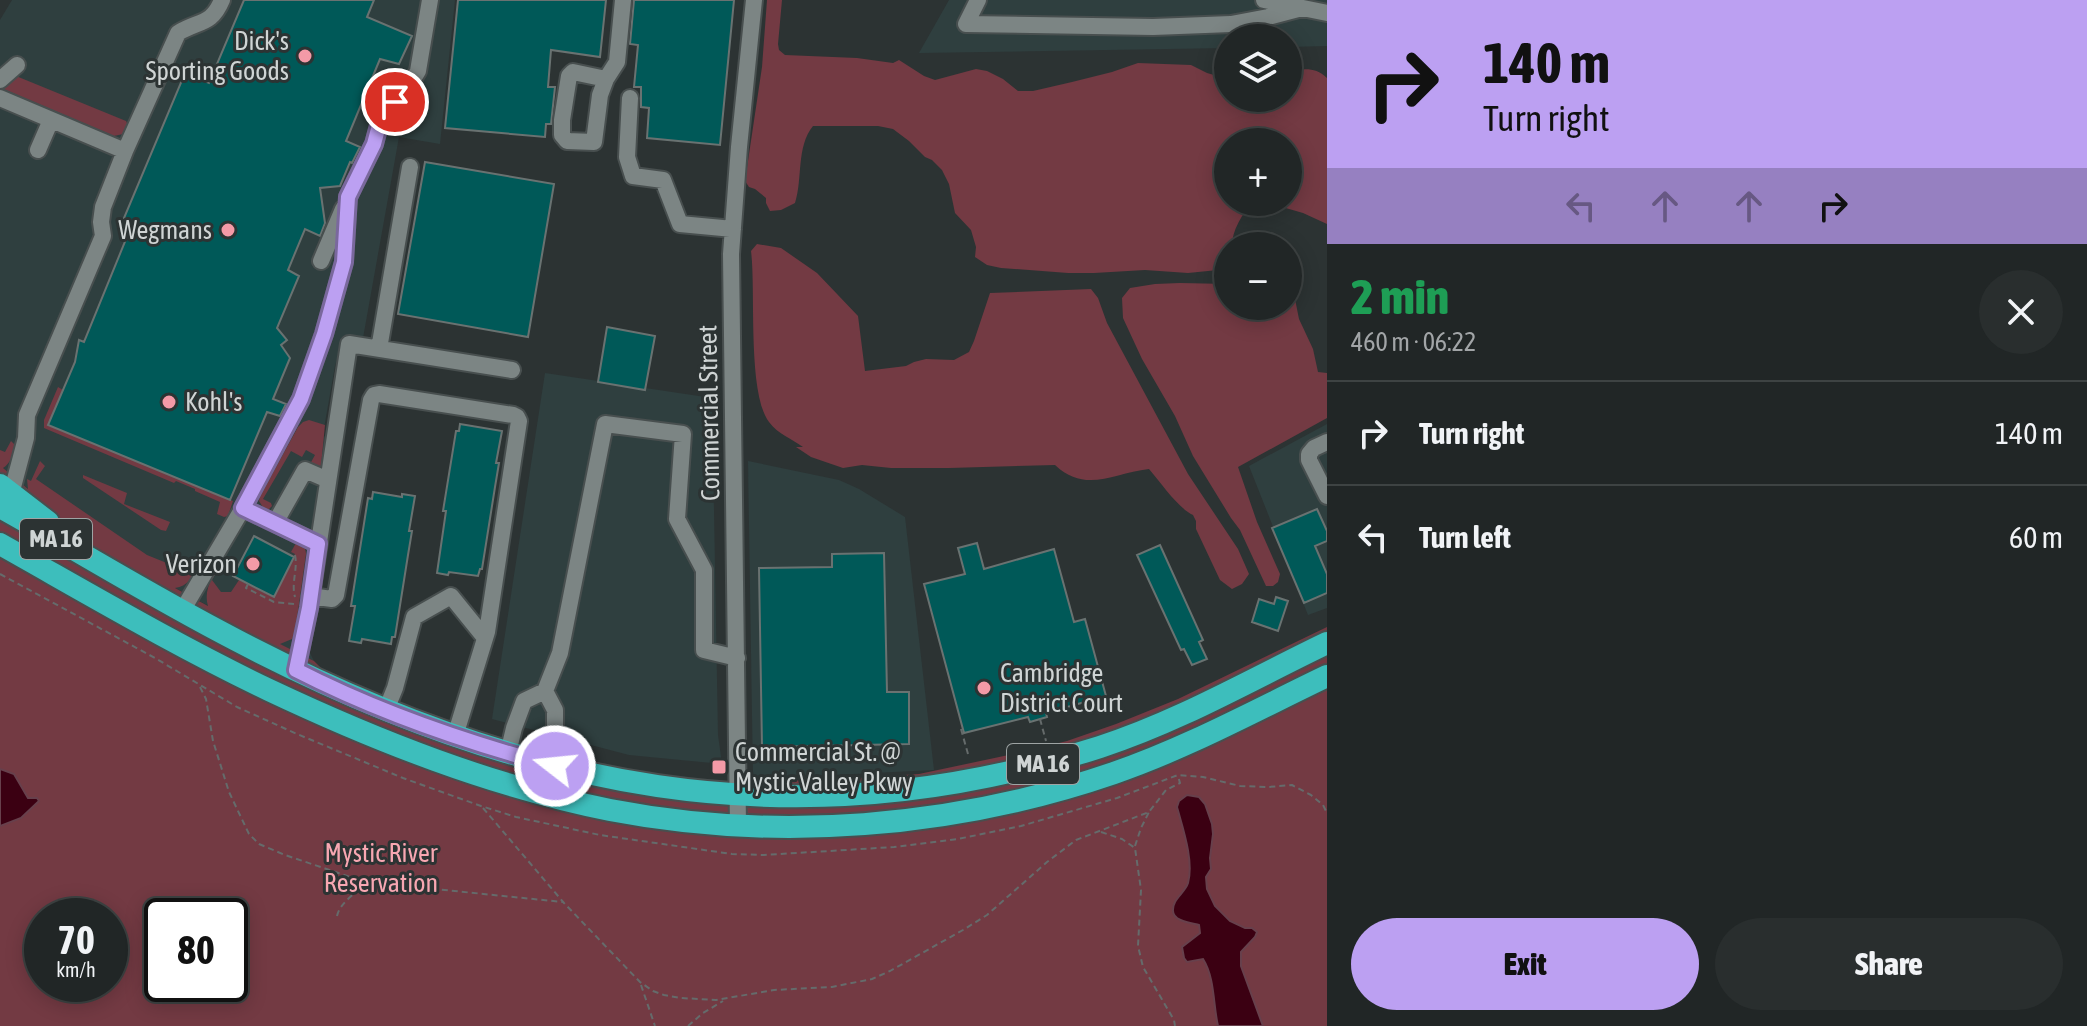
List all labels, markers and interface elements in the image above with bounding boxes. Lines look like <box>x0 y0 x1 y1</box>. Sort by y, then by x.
map controls <box>1214 24 1302 320</box>
button: layers <box>1214 24 1302 112</box>
place label: Dick's Sporting Goods <box>146 26 289 86</box>
text: 140 m <box>1483 31 1610 95</box>
icon: right <box>1351 32 1455 136</box>
marker: Dick's Sporting Goods <box>296 47 314 65</box>
pin <box>361 68 429 136</box>
icon: arrive <box>373 80 417 124</box>
text: Turn right <box>1483 97 1610 139</box>
button: + <box>1214 128 1302 216</box>
icon: left <box>1559 184 1603 228</box>
icon: ahead <box>1643 184 1687 228</box>
icon: ahead <box>1727 184 1771 228</box>
icon: right <box>1811 184 1855 228</box>
place label: Wegmans <box>118 215 212 245</box>
marker: Wegmans <box>219 221 237 239</box>
button: − <box>1214 232 1302 320</box>
text: 2 min <box>1351 269 1449 324</box>
button: close <box>1979 270 2063 354</box>
street label: Commercial Street <box>692 325 726 501</box>
text: 460 m · 06:22 <box>1351 327 1476 357</box>
place label: Kohl's <box>185 387 242 417</box>
marker: Kohl's <box>160 393 178 411</box>
icon: right <box>1351 411 1395 455</box>
text: Turn right <box>1419 416 1525 450</box>
text: 140 m <box>1995 416 2063 450</box>
icon: left <box>1351 515 1395 559</box>
road number: MA 16 <box>20 519 92 559</box>
text: Turn left <box>1419 520 1511 554</box>
text: 60 m <box>2009 520 2063 554</box>
place label: Verizon <box>166 549 237 579</box>
marker: Verizon <box>244 555 262 573</box>
place label: Cambridge District Court <box>1000 658 1123 718</box>
marker: Cambridge District Court <box>975 679 993 697</box>
position arrow <box>513 724 597 808</box>
place label: Commercial St. @ Mystic Valley Pkwy <box>735 737 913 797</box>
road number: MA 16 <box>1007 744 1079 784</box>
marker: Commercial St. @ Mystic Valley Pkwy <box>710 758 728 776</box>
park label: Mystic River Reservation <box>324 838 438 898</box>
speed limit sign: 80 <box>144 898 248 1002</box>
text: 70 <box>57 917 95 962</box>
button: Exit <box>1351 918 1699 1010</box>
button: Share <box>1715 918 2063 1010</box>
text: km/h <box>56 958 96 981</box>

